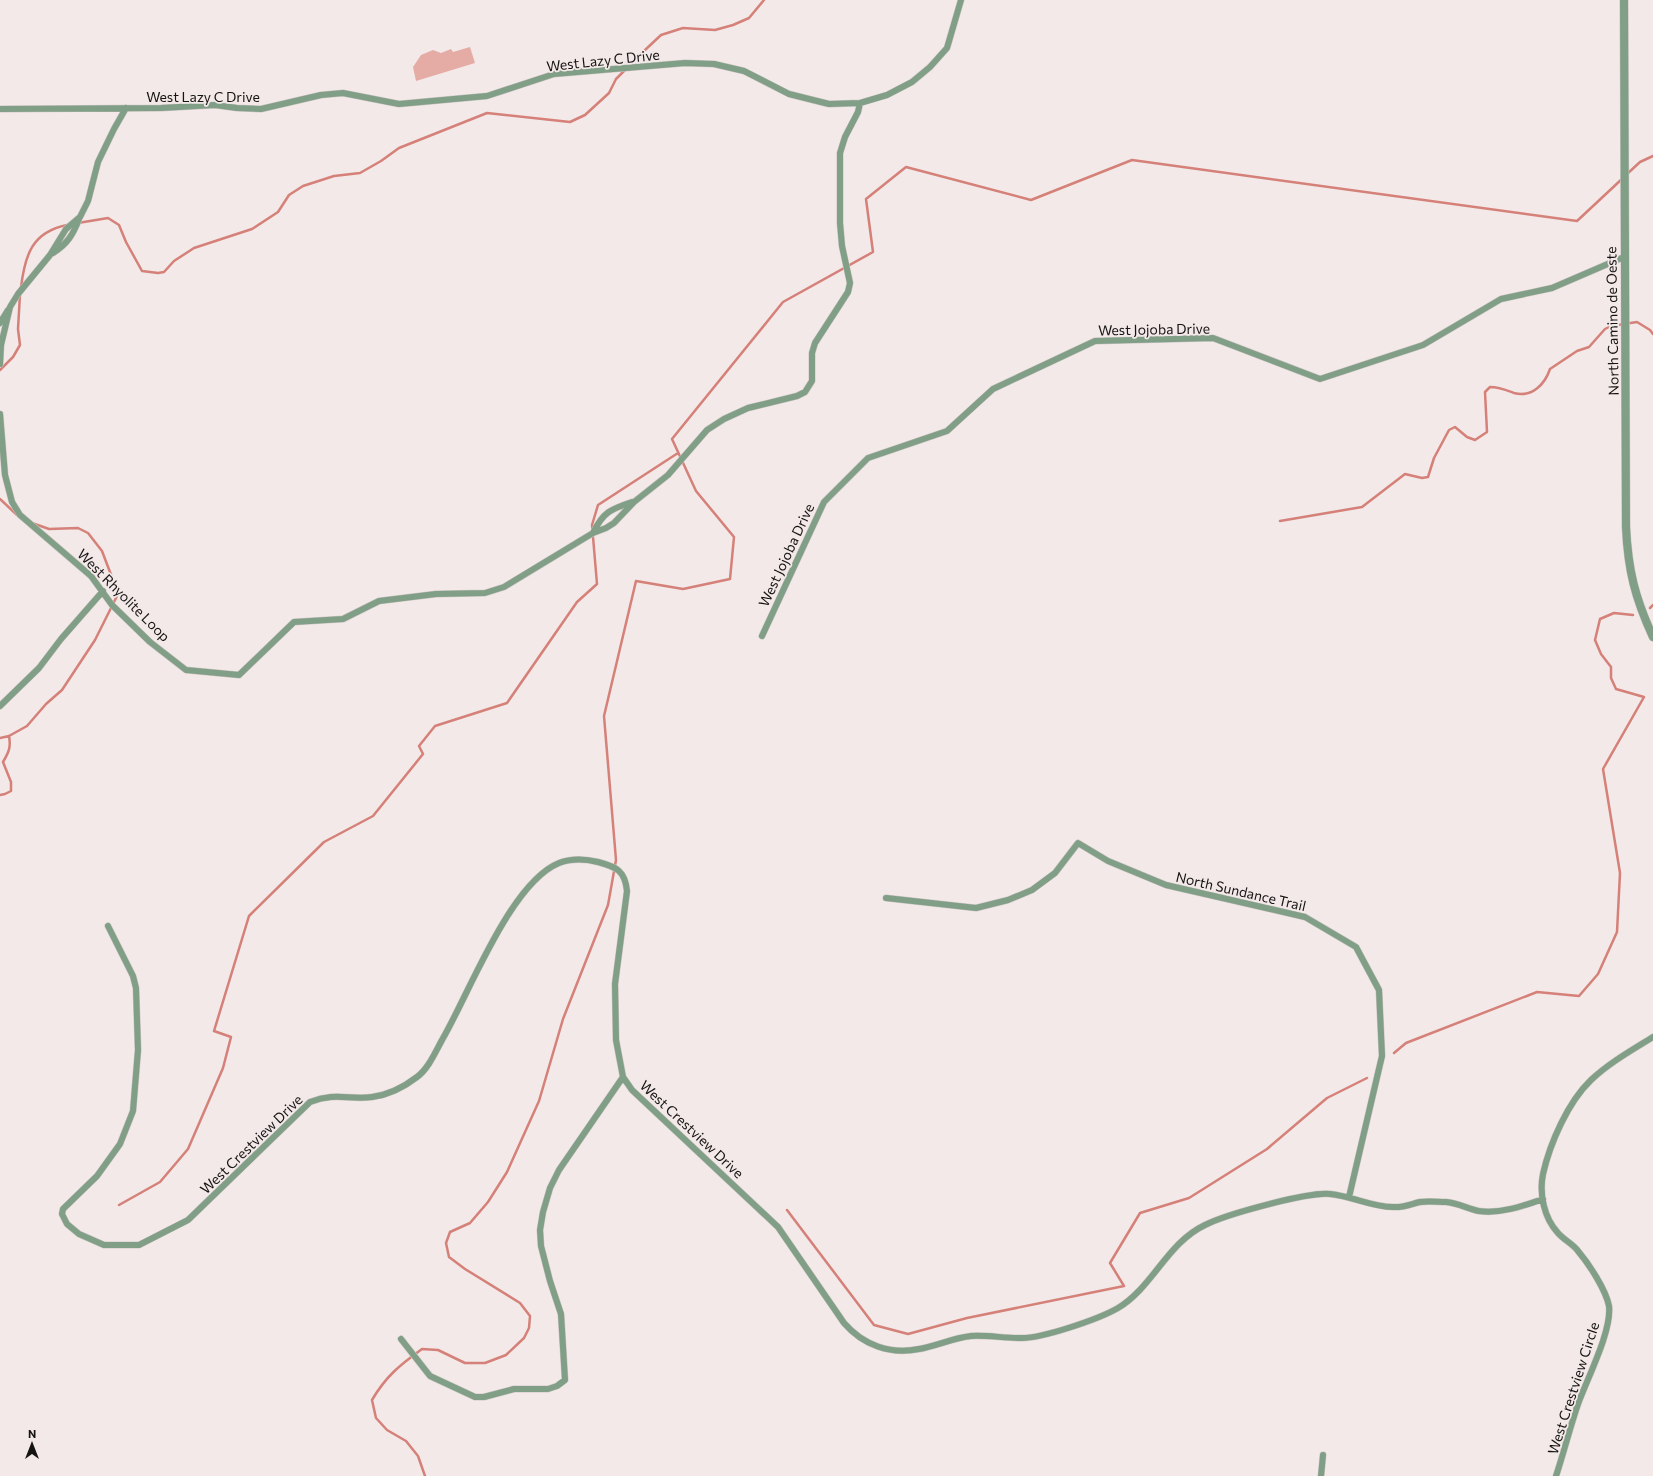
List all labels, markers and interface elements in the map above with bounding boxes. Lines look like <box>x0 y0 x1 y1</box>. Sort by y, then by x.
street label: West Lazy C Drive <box>546 46 660 74</box>
street label: West Lazy C Drive <box>146 88 260 105</box>
street label: North Camino de Oeste <box>1602 246 1622 396</box>
street label: West Jojoba Drive <box>1098 320 1210 338</box>
street label: West Jojoba Drive <box>755 501 817 609</box>
street label: West Rhyolite Loop <box>74 545 174 645</box>
street label: North Sundance Trail <box>1174 868 1308 914</box>
street label: West Crestview Drive <box>637 1077 747 1181</box>
street label: West Crestview Drive <box>196 1091 306 1197</box>
street label: West Crestview Circle <box>1544 1320 1602 1456</box>
north arrow <box>12 1424 52 1464</box>
text: N <box>28 1427 36 1440</box>

